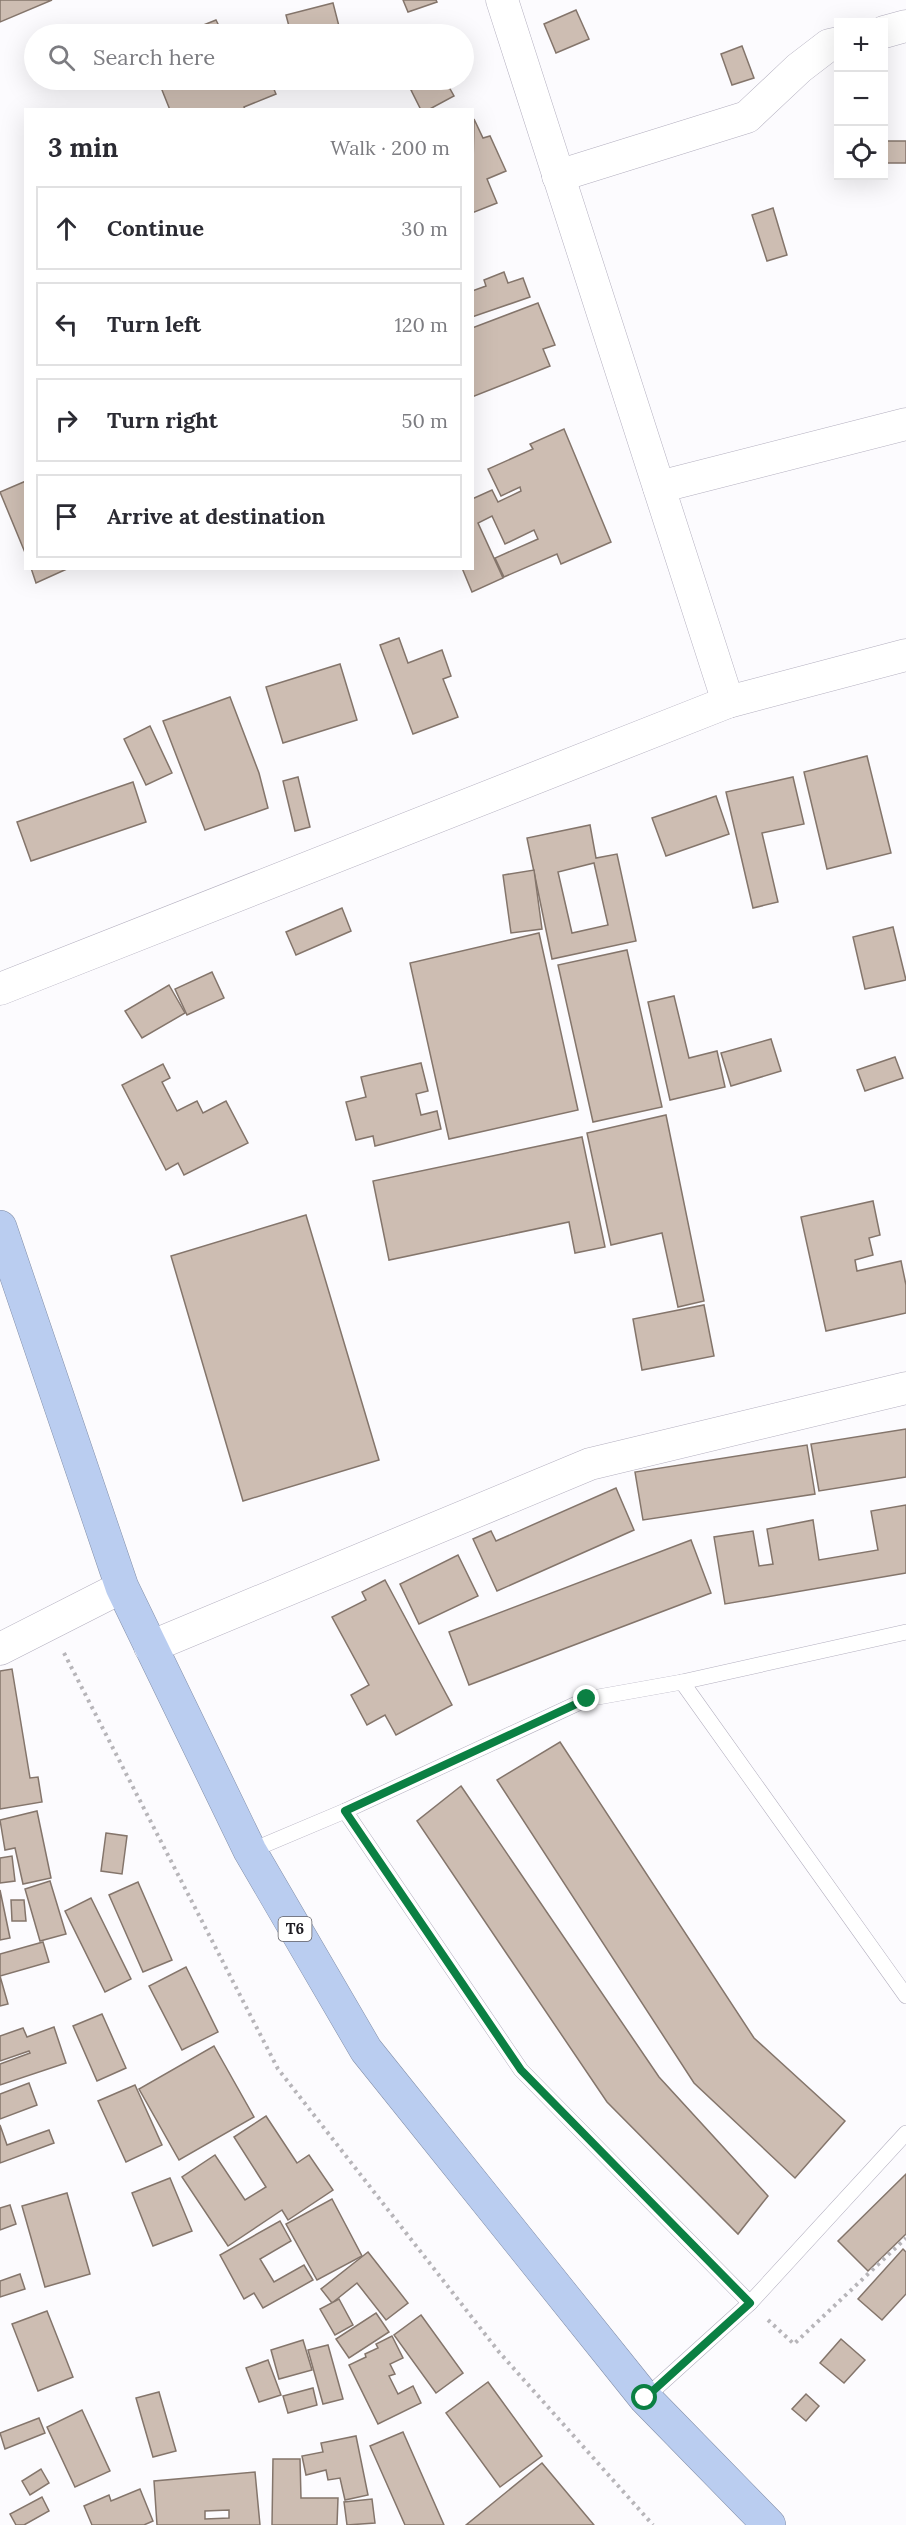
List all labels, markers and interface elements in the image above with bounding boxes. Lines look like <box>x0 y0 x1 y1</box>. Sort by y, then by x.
map controls <box>834 18 888 180</box>
button: + <box>834 18 888 72</box>
search box <box>24 24 474 90</box>
icon: search <box>45 41 78 74</box>
text: Search here <box>93 43 215 71</box>
button: − <box>834 72 888 126</box>
button: locate <box>834 126 888 180</box>
text: 3 min <box>48 131 118 164</box>
text: Walk · 200 m <box>330 135 450 160</box>
icon: ahead <box>50 212 83 245</box>
text: Continue <box>107 214 204 242</box>
text: 30 m <box>401 216 448 241</box>
icon: left <box>50 308 83 341</box>
text: Turn left <box>107 310 201 338</box>
text: 120 m <box>394 312 448 337</box>
icon: right <box>50 404 83 437</box>
text: Turn right <box>107 406 218 434</box>
text: 50 m <box>402 408 448 433</box>
icon: arrive <box>50 500 83 533</box>
text: Arrive at destination <box>107 502 325 530</box>
route end <box>573 1685 599 1711</box>
road number: T6 <box>278 1917 312 1941</box>
route start <box>631 2384 657 2410</box>

